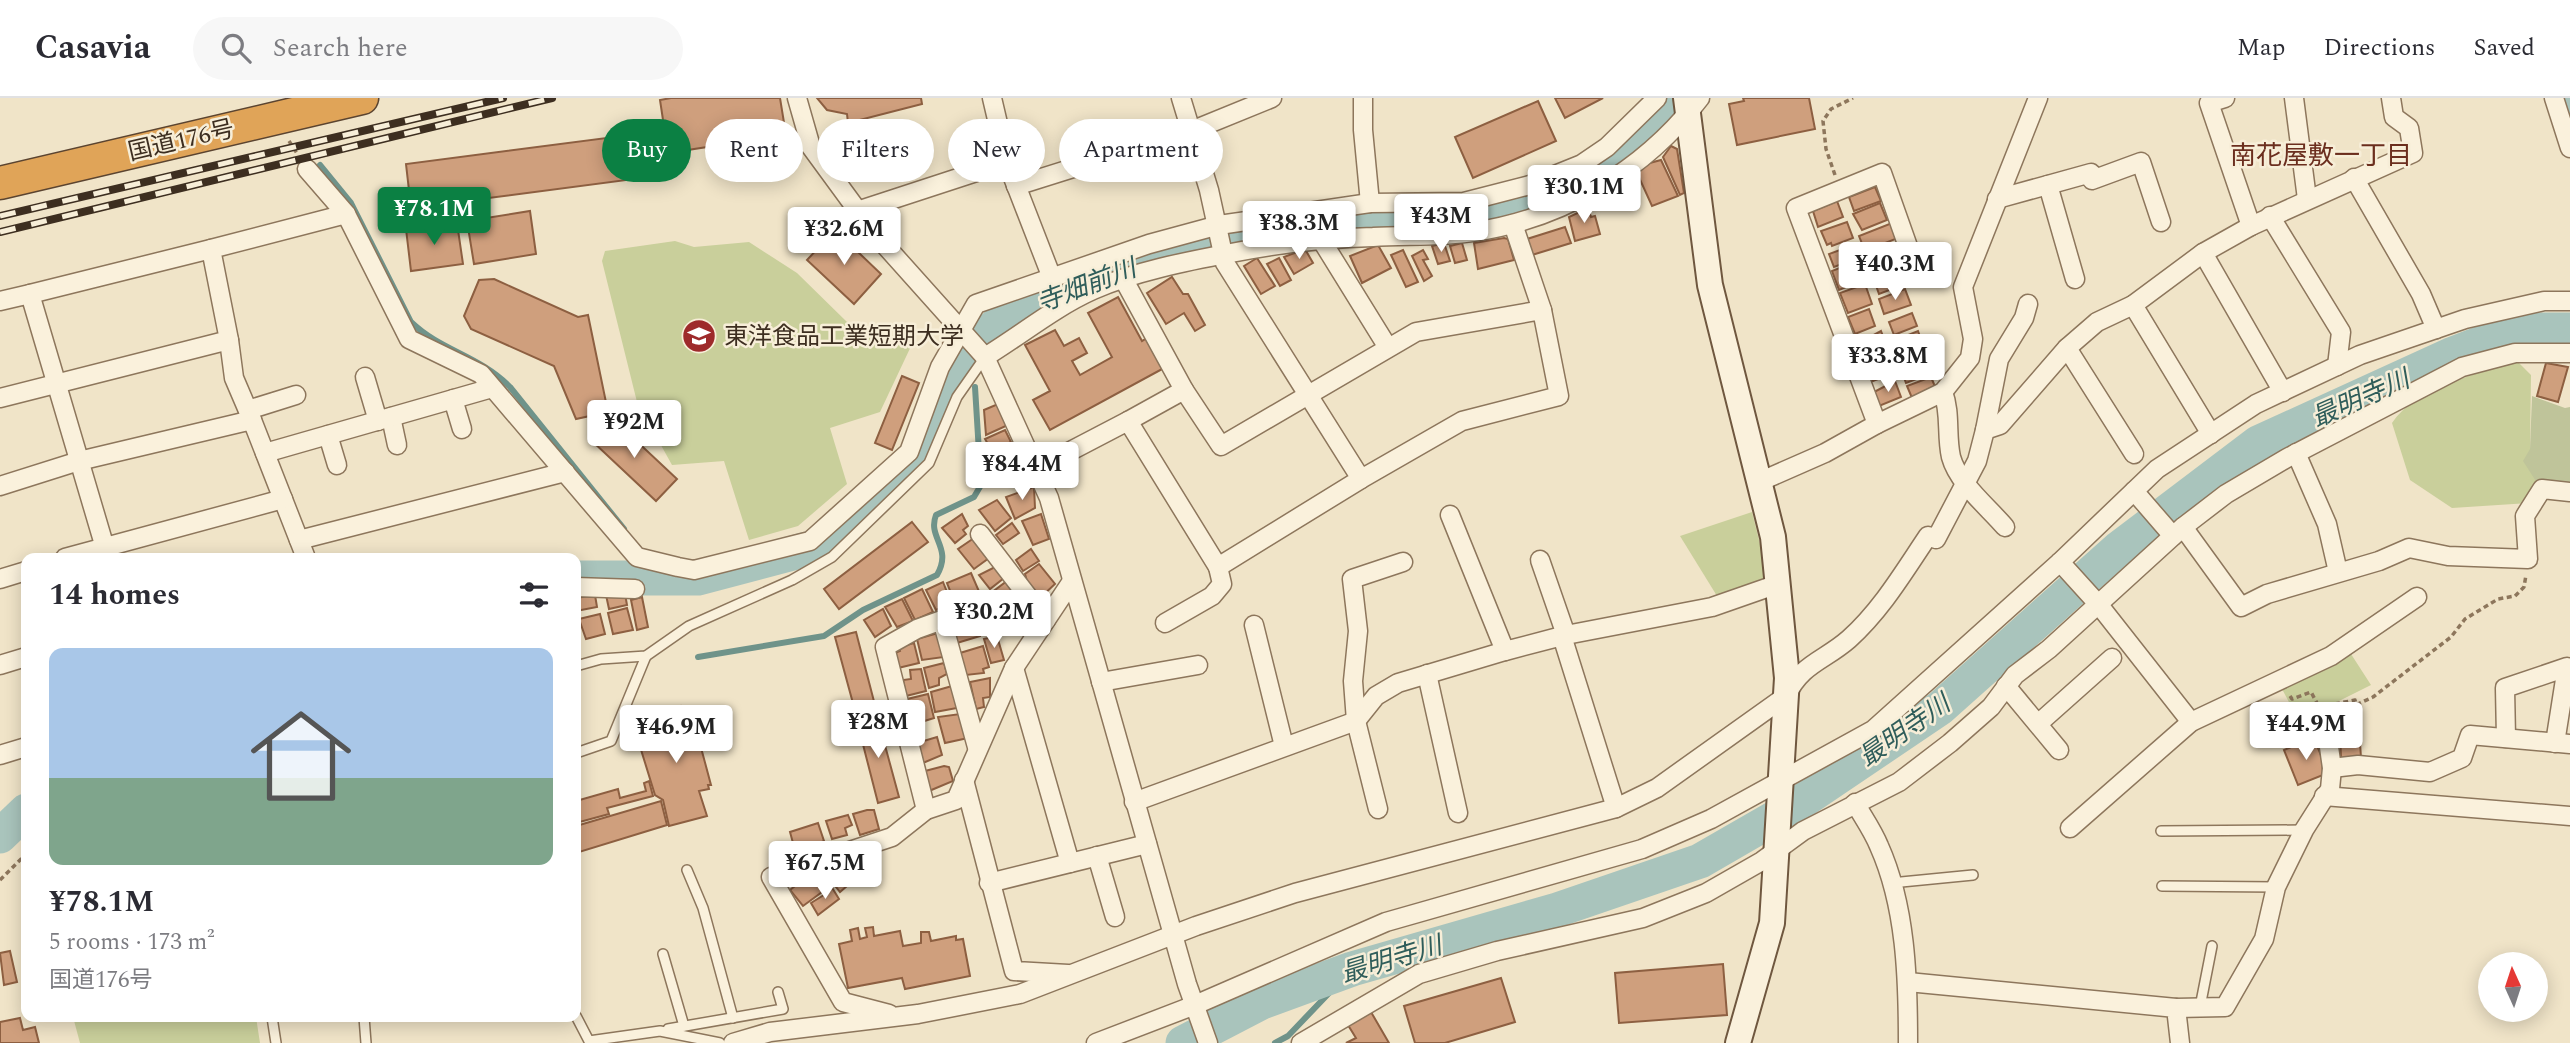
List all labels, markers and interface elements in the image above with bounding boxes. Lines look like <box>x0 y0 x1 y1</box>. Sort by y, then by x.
search box <box>193 17 683 80</box>
text: Casavia <box>35 23 151 73</box>
text: Search here <box>273 28 408 68</box>
icon: search <box>217 29 255 67</box>
text: Map <box>2237 30 2285 66</box>
text: Directions <box>2323 30 2435 66</box>
text: Saved <box>2473 30 2535 66</box>
street label: 国道176号 <box>125 111 238 171</box>
chip: Buy <box>602 119 691 182</box>
chip: Rent <box>705 119 803 182</box>
chip: Filters <box>817 119 934 182</box>
chip: New <box>948 119 1045 182</box>
chip: Apartment <box>1059 119 1223 182</box>
district label: 南花屋敷一丁目 <box>2230 136 2412 176</box>
pin: ¥30.1M <box>1527 166 1641 225</box>
text: ¥30.1M <box>1544 170 1624 205</box>
pin: ¥78.1M <box>377 188 491 247</box>
text: ¥78.1M <box>394 192 474 227</box>
pin: ¥43M <box>1400 194 1482 254</box>
text: ¥43M <box>1410 199 1472 234</box>
pin: ¥38.3M <box>1242 202 1356 261</box>
text: ¥38.3M <box>1259 206 1339 241</box>
pin: ¥32.6M <box>787 208 901 267</box>
text: ¥32.6M <box>804 212 884 247</box>
pin: ¥40.3M <box>1838 242 1952 302</box>
text: ¥40.3M <box>1855 247 1935 282</box>
water label: 寺畑前川 <box>1031 248 1145 323</box>
school or university icon: 東洋食品工業短期大学 <box>680 317 718 355</box>
place label: 東洋食品工業短期大学 <box>724 319 964 355</box>
pin: ¥33.8M <box>1831 334 1945 394</box>
text: ¥33.8M <box>1848 339 1928 374</box>
water label: 最明寺川 <box>2305 358 2419 438</box>
pin: ¥92M <box>593 400 675 460</box>
text: ¥92M <box>603 405 665 440</box>
pin: ¥84.4M <box>965 442 1079 502</box>
text: ¥84.4M <box>982 447 1062 482</box>
text: 14 homes <box>49 572 180 618</box>
icon: filters <box>515 576 553 614</box>
pin: ¥30.2M <box>937 590 1051 650</box>
text: ¥30.2M <box>954 595 1034 630</box>
water label: 最明寺川 <box>1850 683 1961 777</box>
icon: home <box>238 693 364 819</box>
pin: ¥28M <box>837 700 919 760</box>
pin: ¥44.9M <box>2249 702 2363 762</box>
text: ¥28M <box>847 705 909 740</box>
pin: ¥46.9M <box>619 706 733 765</box>
text: ¥44.9M <box>2266 707 2346 742</box>
text: ¥46.9M <box>636 710 716 745</box>
pin: ¥67.5M <box>768 842 882 901</box>
text: ¥67.5M <box>785 846 865 881</box>
text: ¥78.1M <box>49 879 154 925</box>
text: 5 rooms · 173 m² <box>49 925 215 960</box>
water label: 最明寺川 <box>1336 925 1450 994</box>
north arrow <box>2478 952 2548 1022</box>
map controls <box>2478 952 2548 1022</box>
text: 国道176号 <box>49 963 153 998</box>

